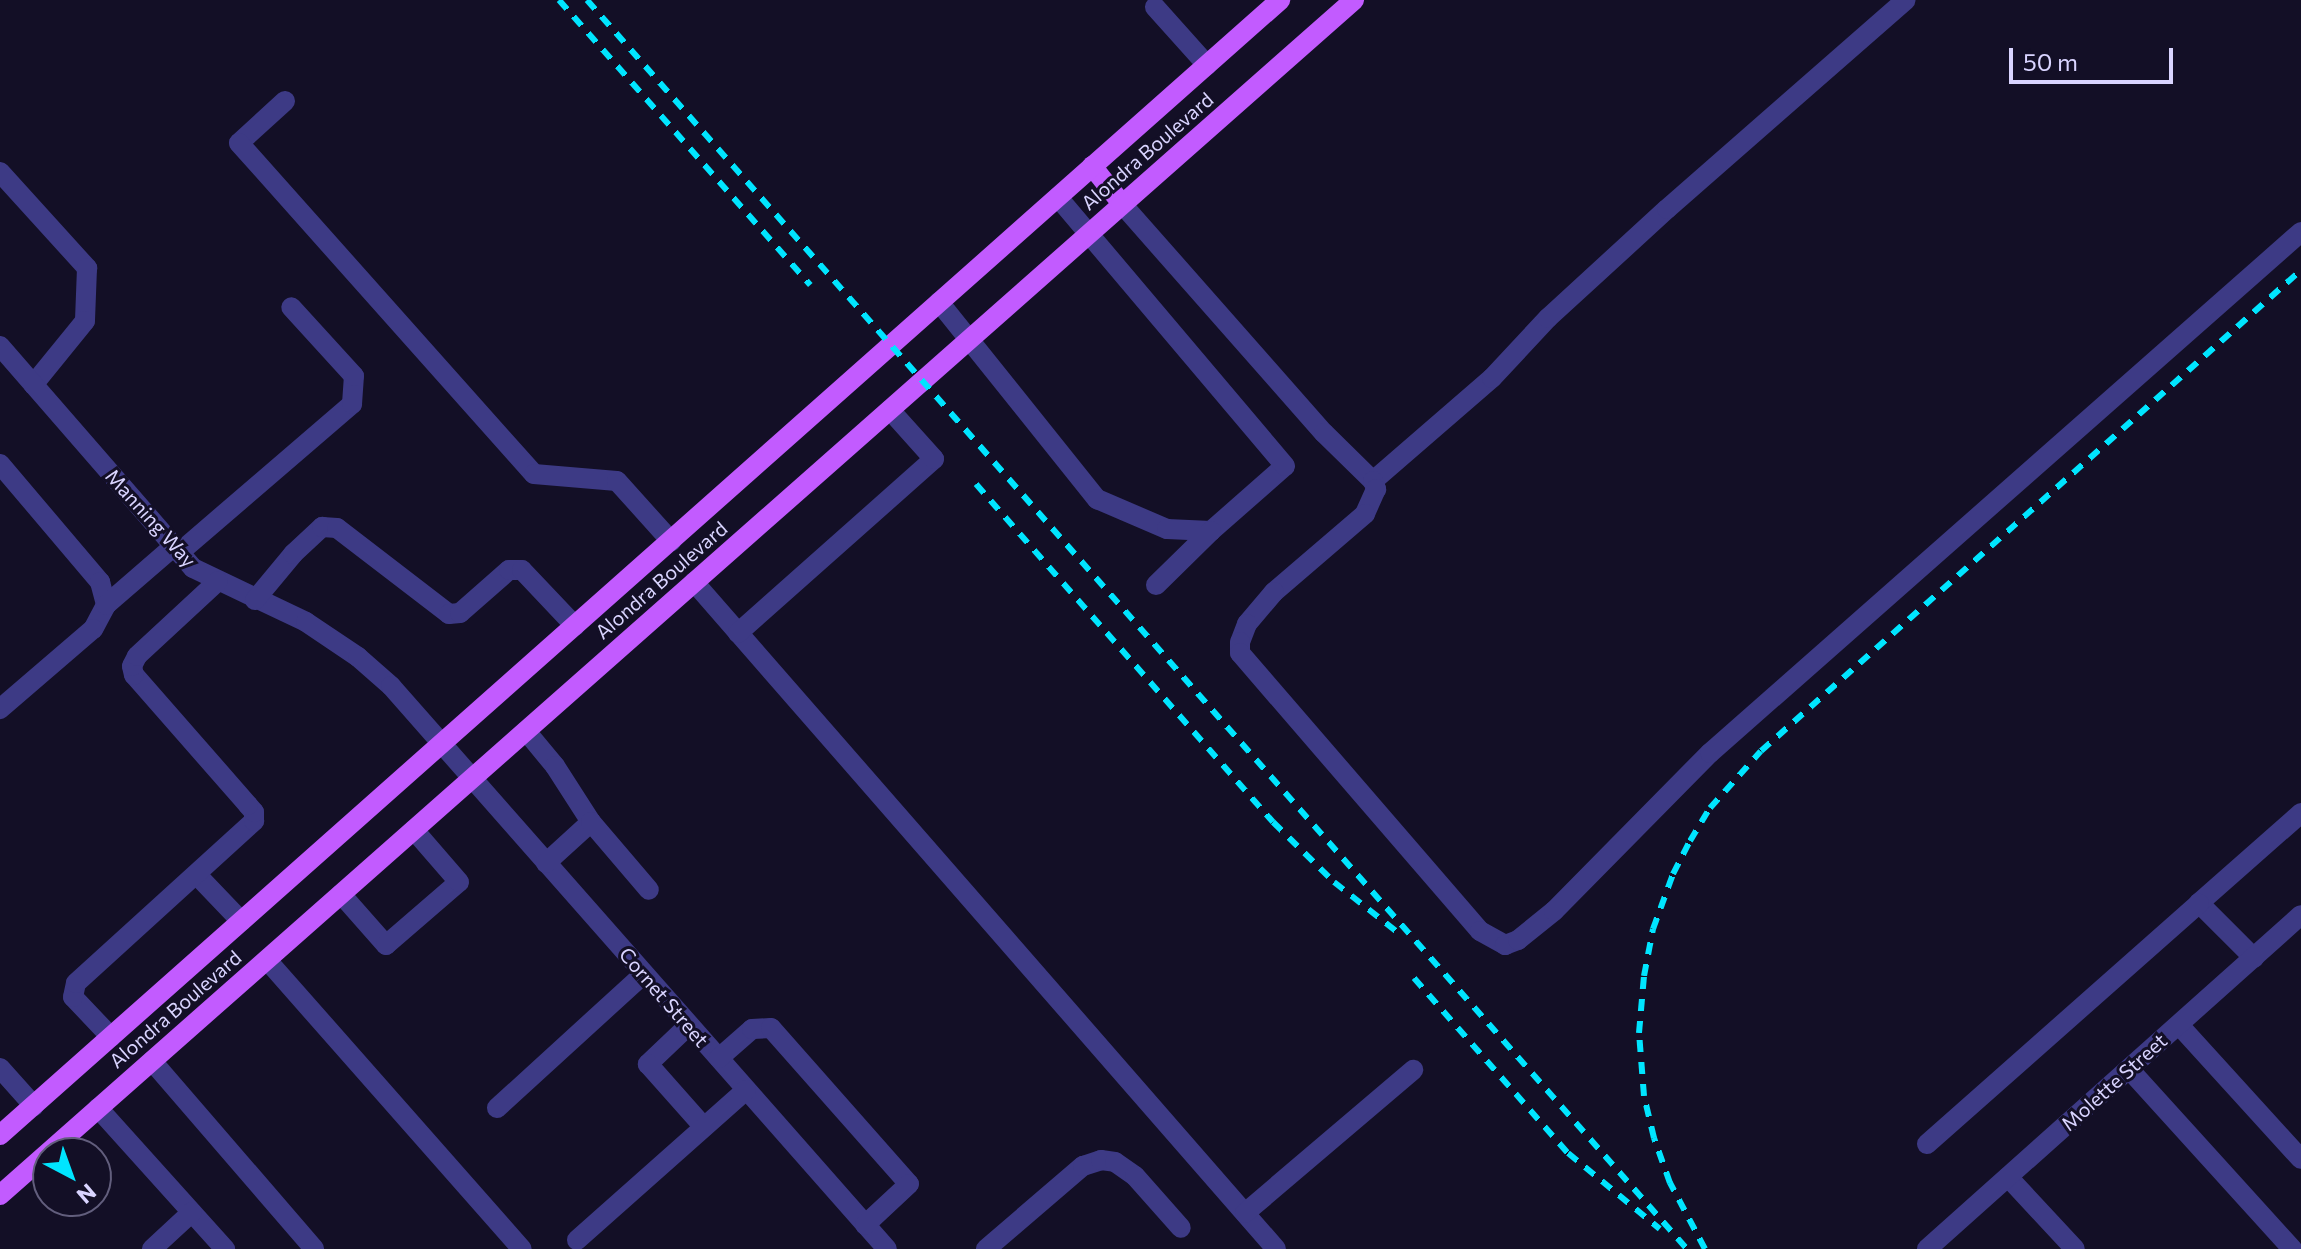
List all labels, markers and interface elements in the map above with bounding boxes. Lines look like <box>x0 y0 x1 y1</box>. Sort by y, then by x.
scale bar <box>2013 32 2177 82</box>
text: 50 m <box>2023 47 2078 76</box>
street label: Alondra Boulevard <box>1076 87 1218 215</box>
street label: Manning Way <box>101 464 201 572</box>
street label: Alondra Boulevard <box>590 516 732 644</box>
street label: Cornet Street <box>614 942 714 1052</box>
street label: Alondra Boulevard <box>104 945 246 1073</box>
street label: Molette Street <box>2056 1028 2172 1136</box>
north arrow <box>32 1137 112 1217</box>
text: N <box>72 1178 102 1210</box>

